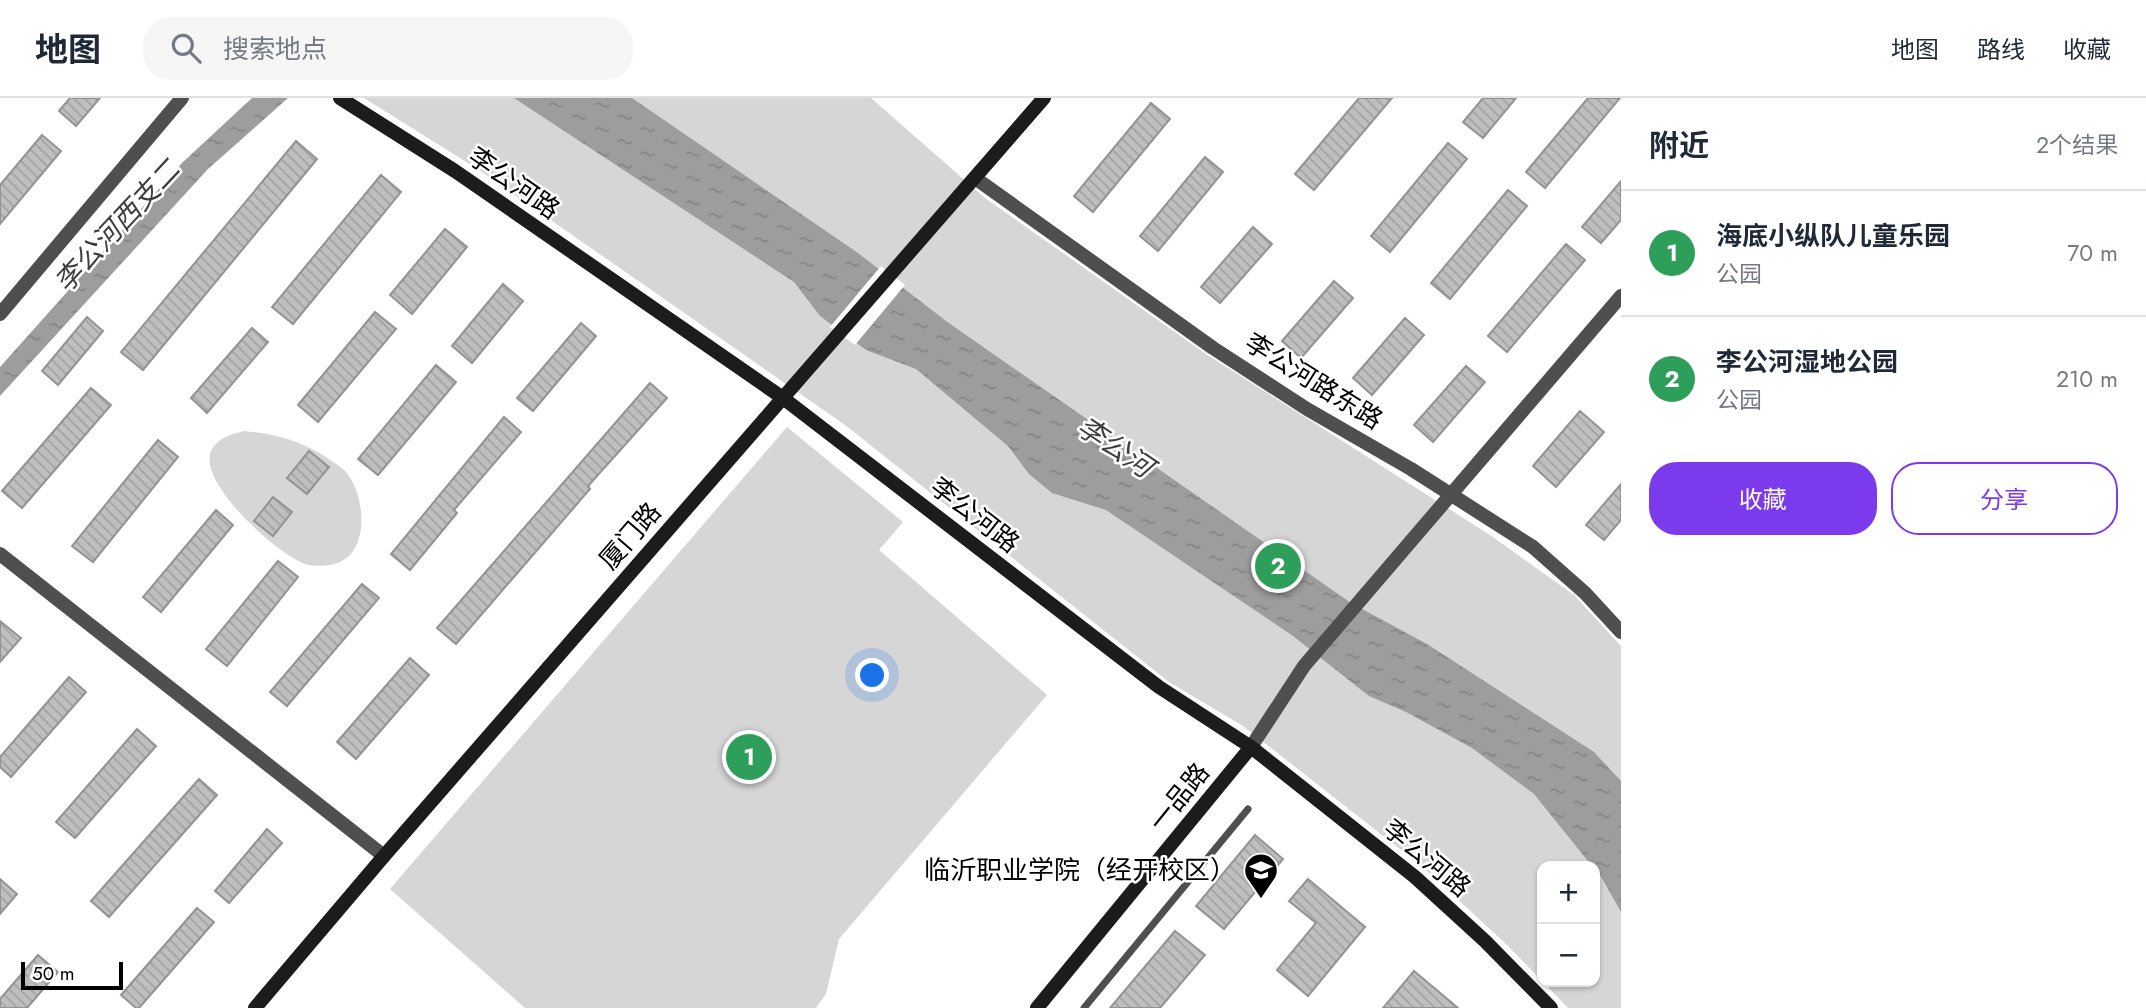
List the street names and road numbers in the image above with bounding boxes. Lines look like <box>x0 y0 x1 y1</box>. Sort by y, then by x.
street label: 李公河路 <box>460 138 568 228</box>
street label: 李公河路东路 <box>1238 324 1390 438</box>
street label: 李公河路 <box>922 468 1028 562</box>
street label: 厦门路 <box>590 494 670 578</box>
street label: 一品路 <box>1140 755 1218 839</box>
street label: 李公河路 <box>1375 810 1479 906</box>

